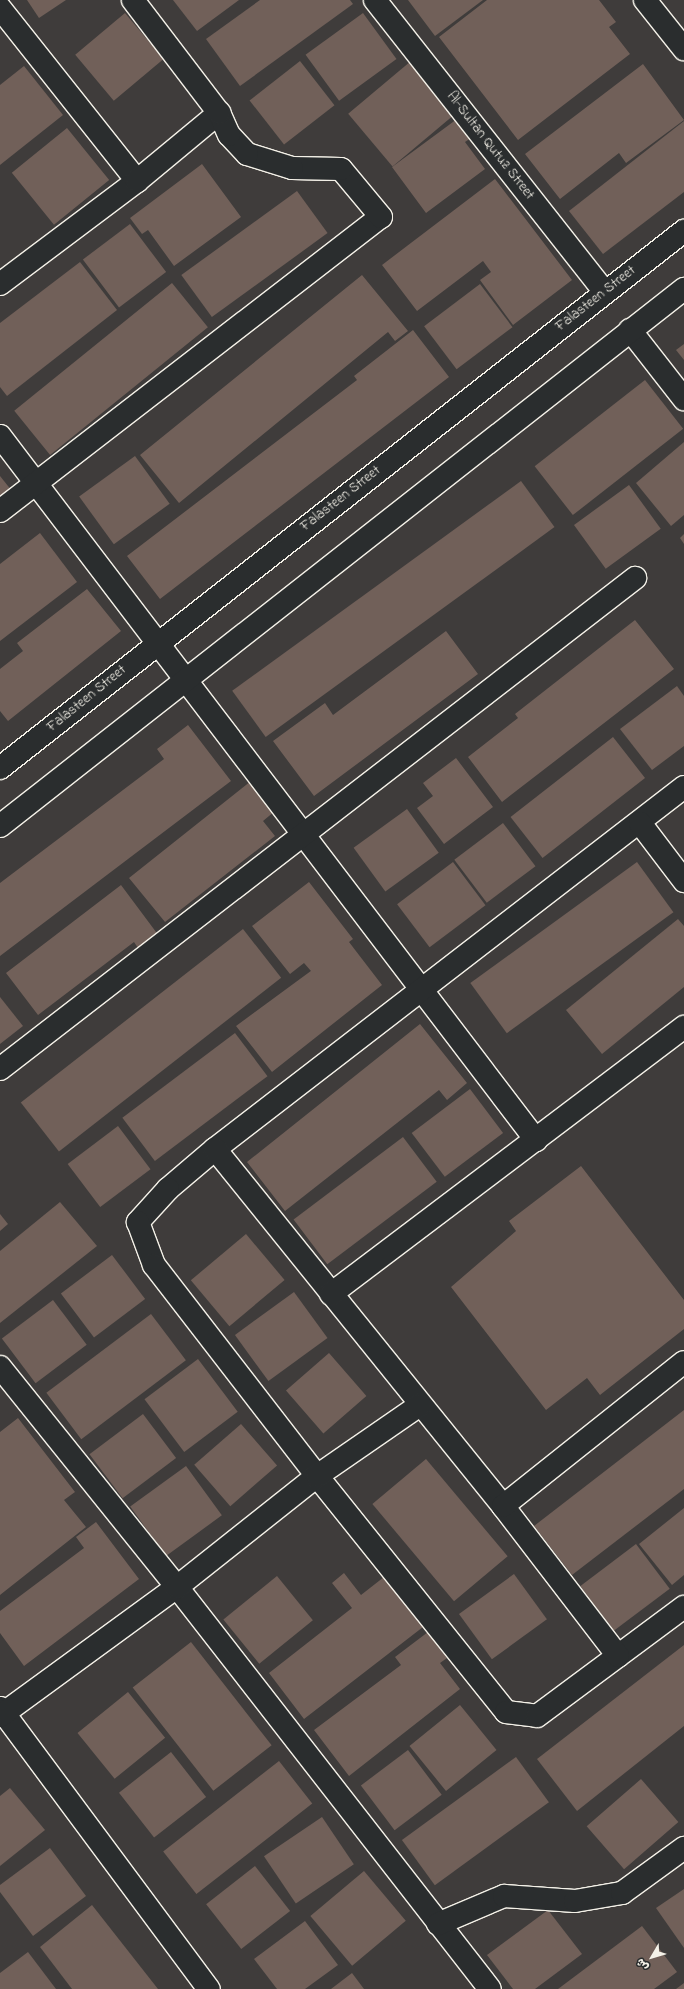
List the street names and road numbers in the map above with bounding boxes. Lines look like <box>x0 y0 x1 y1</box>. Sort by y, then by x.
street label: Al-Sultan Qutuz Street <box>443 89 537 203</box>
street label: Falasteen Street <box>553 263 639 335</box>
street label: Falasteen Street <box>298 463 384 535</box>
street label: Falasteen Street <box>44 662 130 736</box>

